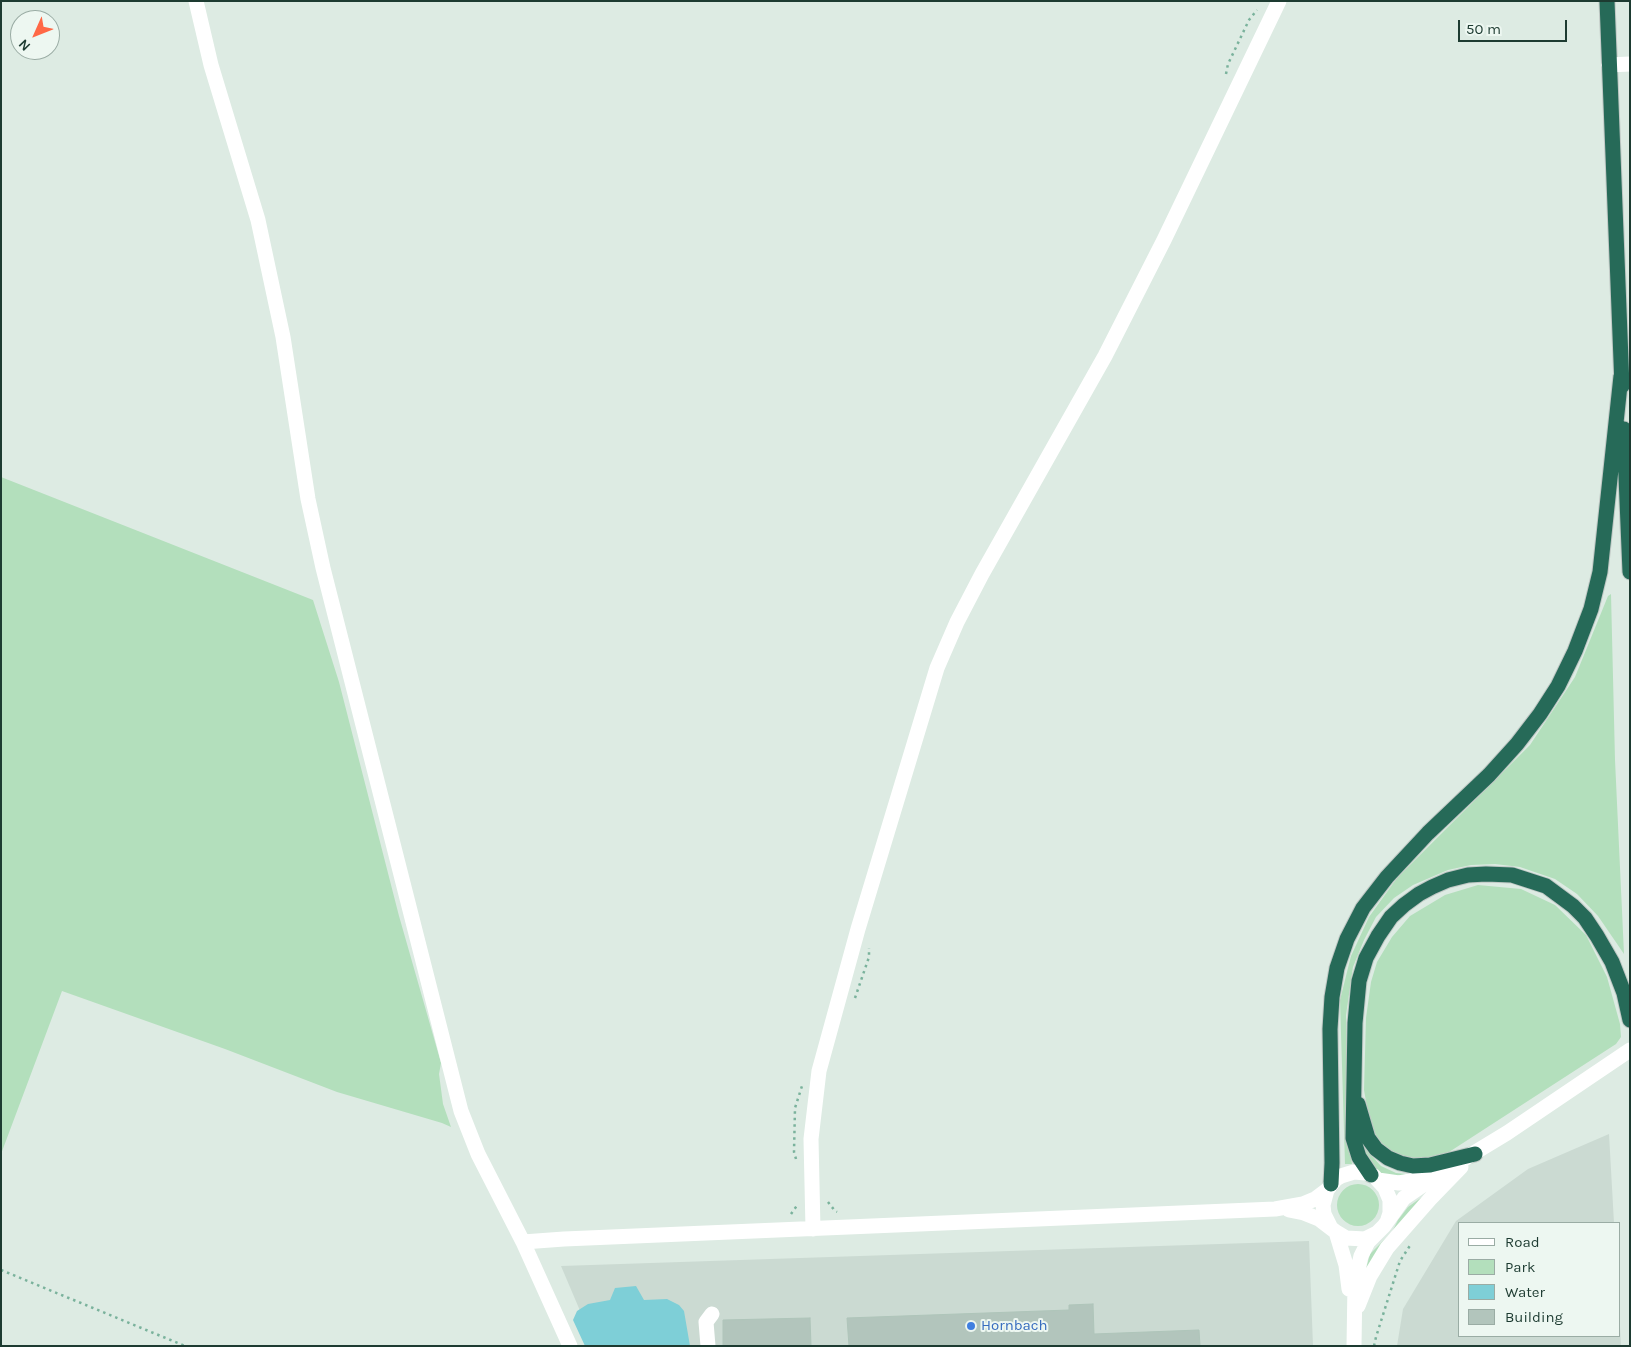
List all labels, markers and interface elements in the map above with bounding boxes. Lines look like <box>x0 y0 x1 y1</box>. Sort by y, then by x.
north arrow <box>10 10 60 60</box>
scale bar <box>1461 10 1570 42</box>
text: 50 m <box>1466 20 1501 38</box>
text: N <box>15 36 34 55</box>
legend <box>1458 1222 1621 1337</box>
text: Road <box>1505 1233 1540 1251</box>
text: Park <box>1505 1258 1535 1276</box>
text: Water <box>1505 1283 1545 1301</box>
text: Building <box>1505 1308 1563 1326</box>
place label: Hornbach <box>981 1317 1048 1335</box>
marker: Hornbach <box>965 1320 977 1332</box>

